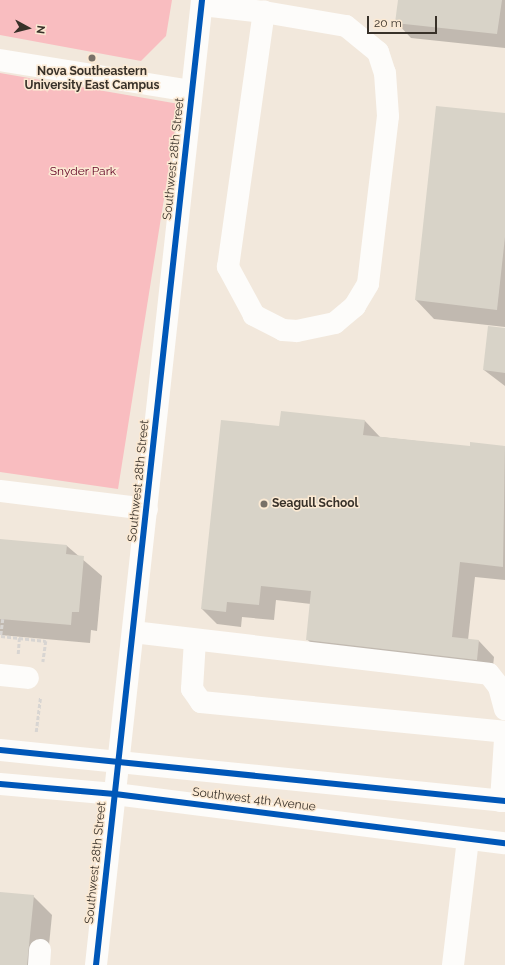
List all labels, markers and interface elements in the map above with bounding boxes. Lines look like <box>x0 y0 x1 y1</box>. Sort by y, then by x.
north arrow <box>8 8 48 48</box>
scale bar <box>369 8 439 34</box>
text: 20 m <box>374 16 402 30</box>
text: N <box>33 25 47 34</box>
marker: Nova Southeastern University East Campus <box>87 53 97 63</box>
place label: Nova Southeastern University East Campus <box>24 65 160 93</box>
street label: Southwest 28th Street <box>160 97 188 221</box>
park label: Snyder Park <box>50 165 116 179</box>
street label: Southwest 28th Street <box>125 419 153 543</box>
place label: Seagull School <box>272 497 359 511</box>
marker: Seagull School <box>259 499 269 509</box>
street label: Southwest 4th Avenue <box>191 785 317 815</box>
street label: Southwest 28th Street <box>82 801 110 925</box>

